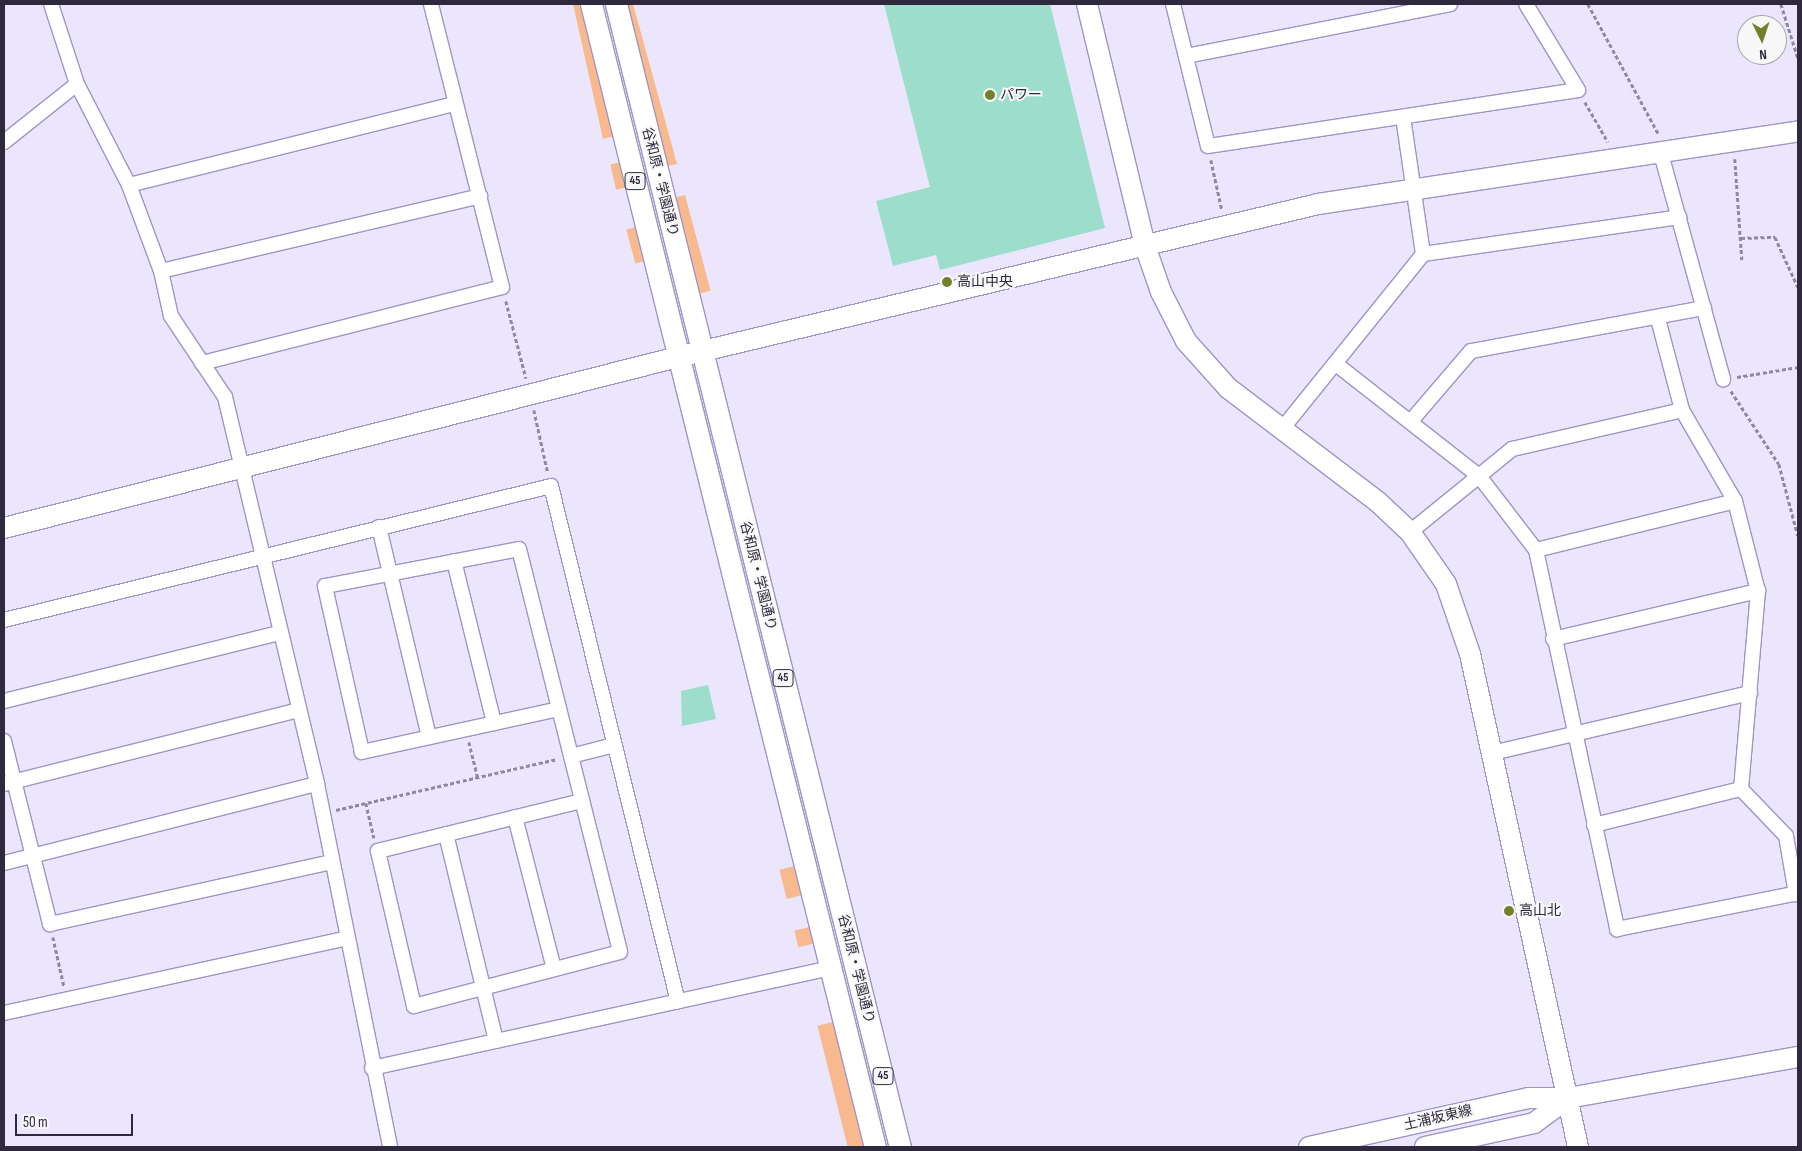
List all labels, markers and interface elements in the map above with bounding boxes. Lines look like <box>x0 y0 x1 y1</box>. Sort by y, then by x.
north arrow <box>1737 15 1787 65</box>
text: N <box>1759 46 1767 63</box>
place label: パワー <box>1000 87 1042 103</box>
marker: パワー <box>984 89 996 101</box>
street label: 谷和原・学園通り <box>638 126 682 238</box>
road number: 45 <box>624 172 646 190</box>
place label: 高山中央 <box>957 274 1013 290</box>
marker: 高山中央 <box>941 276 953 288</box>
street label: 谷和原・学園通り <box>736 520 780 632</box>
road number: 45 <box>772 668 794 688</box>
place label: 高山北 <box>1519 903 1561 919</box>
marker: 高山北 <box>1503 905 1515 917</box>
street label: 谷和原・学園通り <box>834 913 878 1025</box>
road number: 45 <box>872 1066 894 1086</box>
street label: 土浦坂東線 <box>1402 1102 1474 1134</box>
scale bar <box>18 1104 135 1136</box>
text: 50 m <box>23 1113 48 1132</box>

